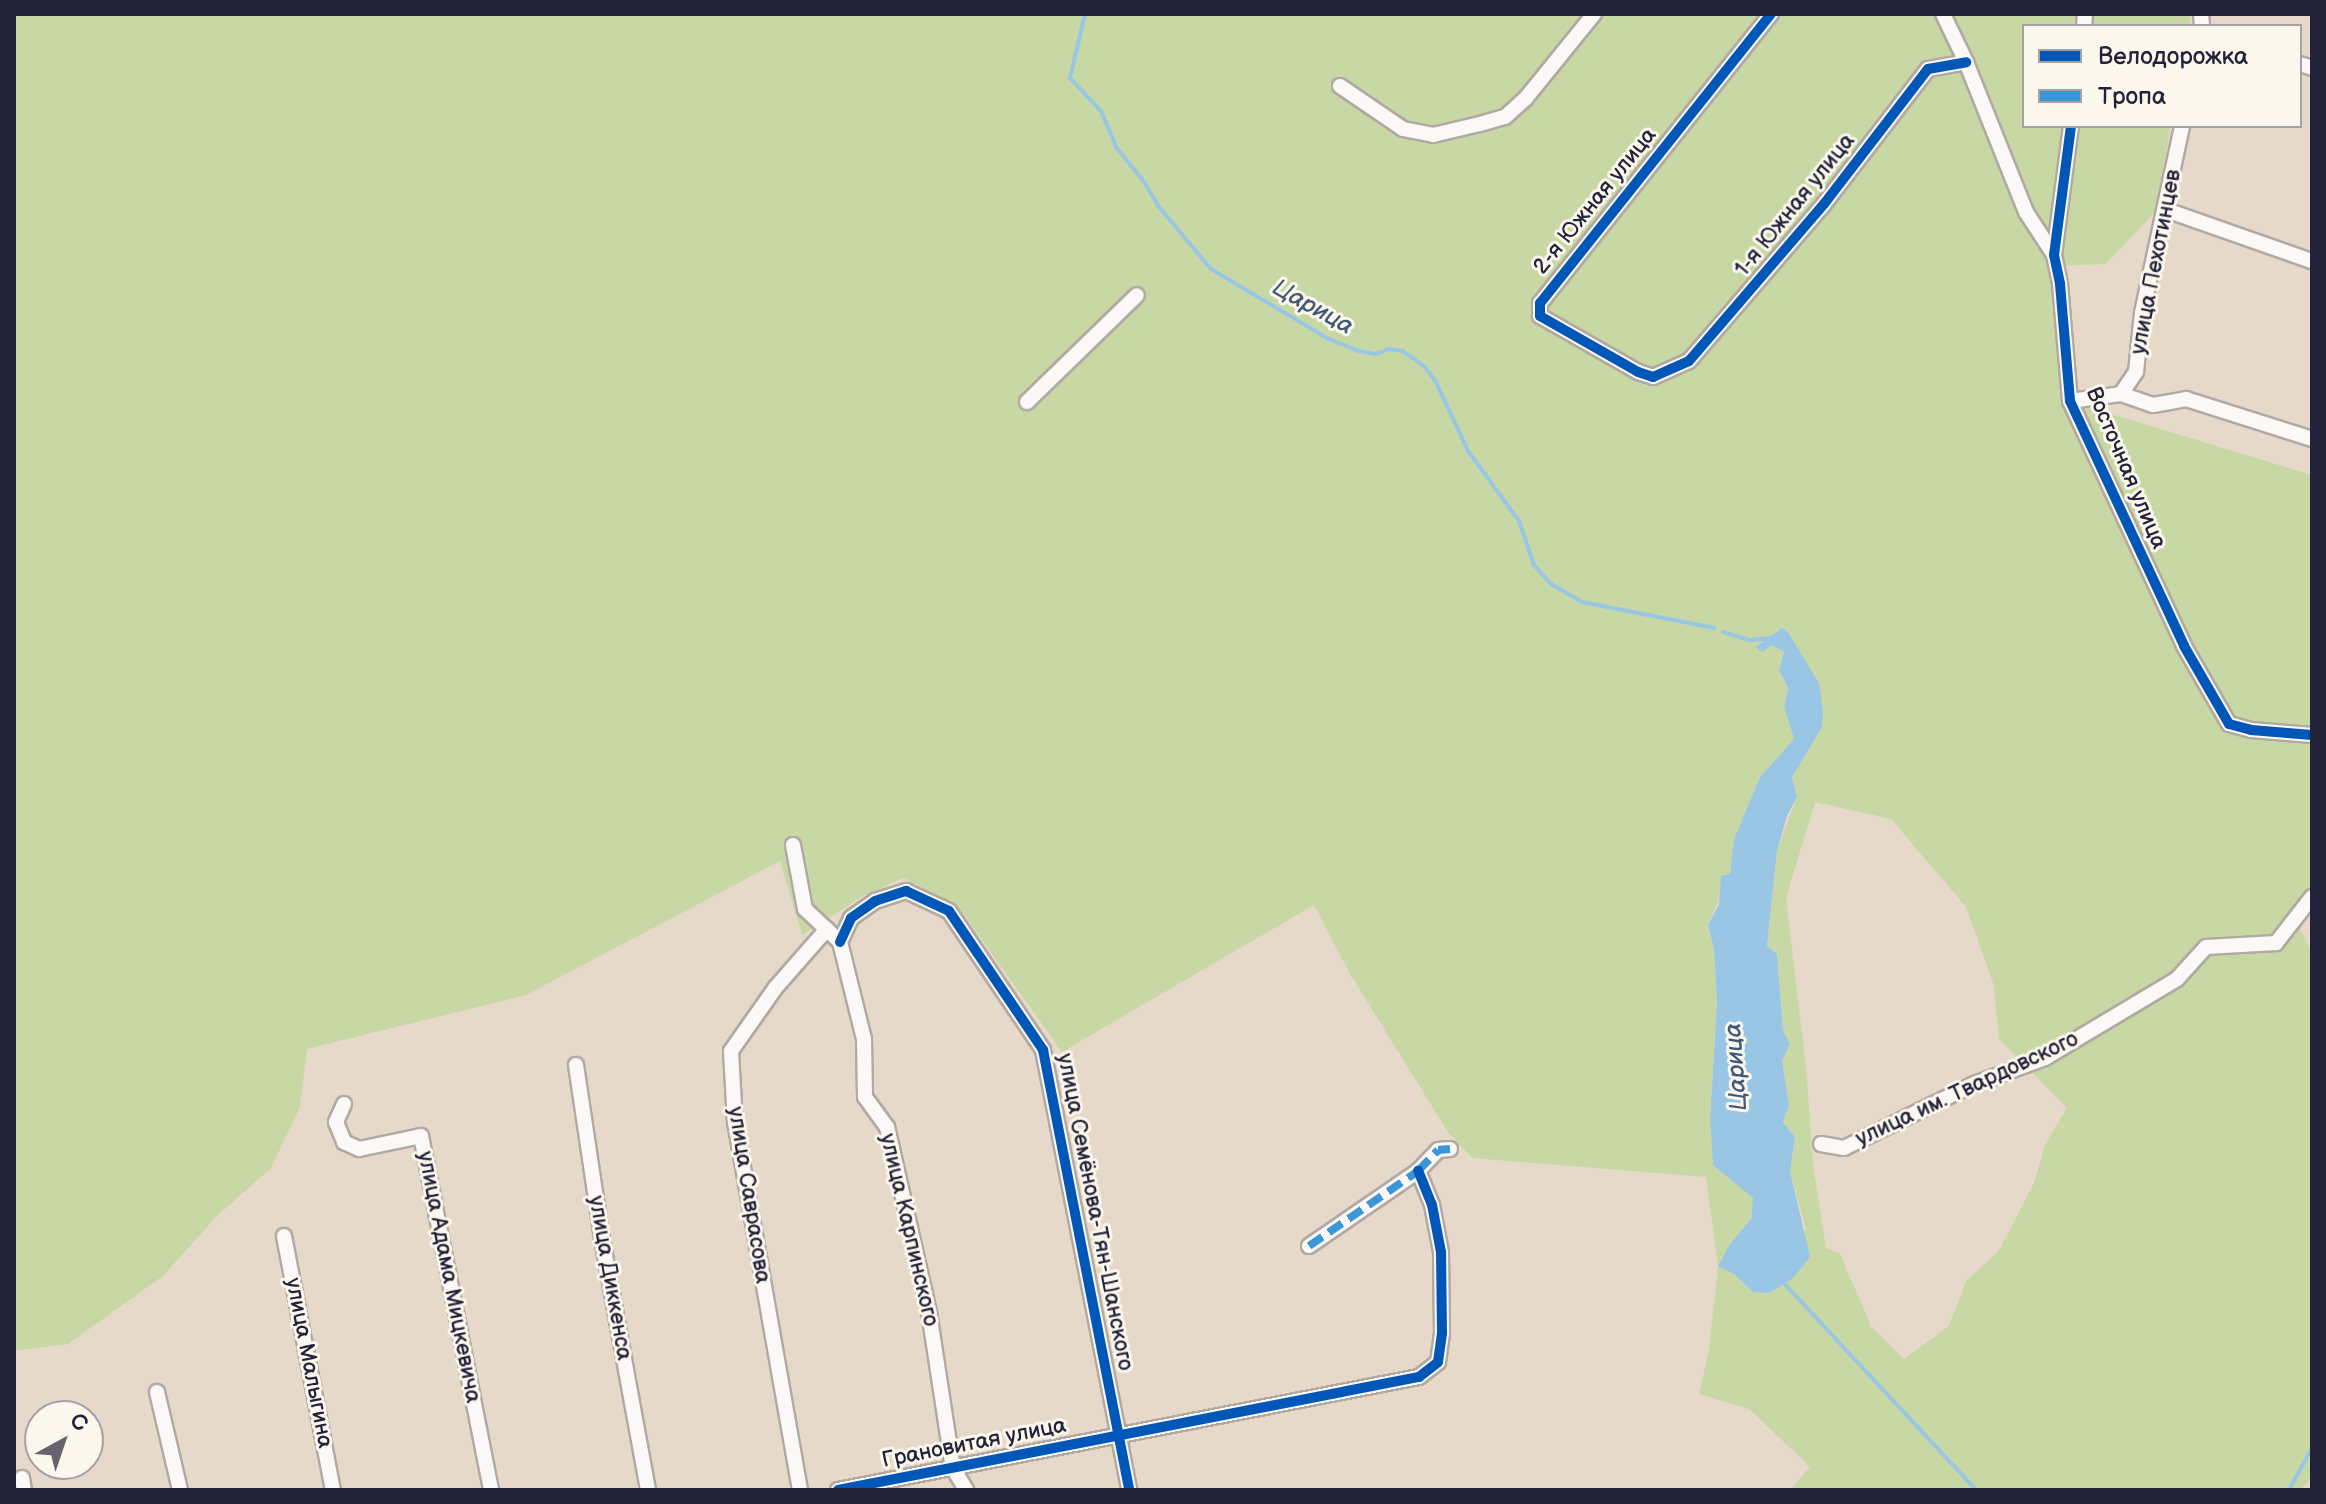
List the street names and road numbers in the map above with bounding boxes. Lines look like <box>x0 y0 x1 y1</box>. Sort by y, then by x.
street label: 2-я Южная улица <box>1528 123 1662 279</box>
street label: 1-я Южная улица <box>1729 128 1861 282</box>
street label: улица Пехотинцев <box>2125 167 2187 357</box>
street label: Восточная улица <box>2080 383 2172 553</box>
street label: улица им. Твардовского <box>1852 1026 2082 1152</box>
street label: улица Семёнова-Тян-Шанского <box>1051 1051 1139 1373</box>
street label: улица Саврасова <box>722 1105 776 1285</box>
street label: улица Карпинского <box>874 1131 944 1329</box>
street label: улица Адама Мицкевича <box>412 1149 486 1405</box>
street label: улица Диккенса <box>583 1194 637 1362</box>
street label: улица Малыгина <box>280 1276 338 1450</box>
street label: Грановитая улица <box>880 1412 1068 1474</box>

